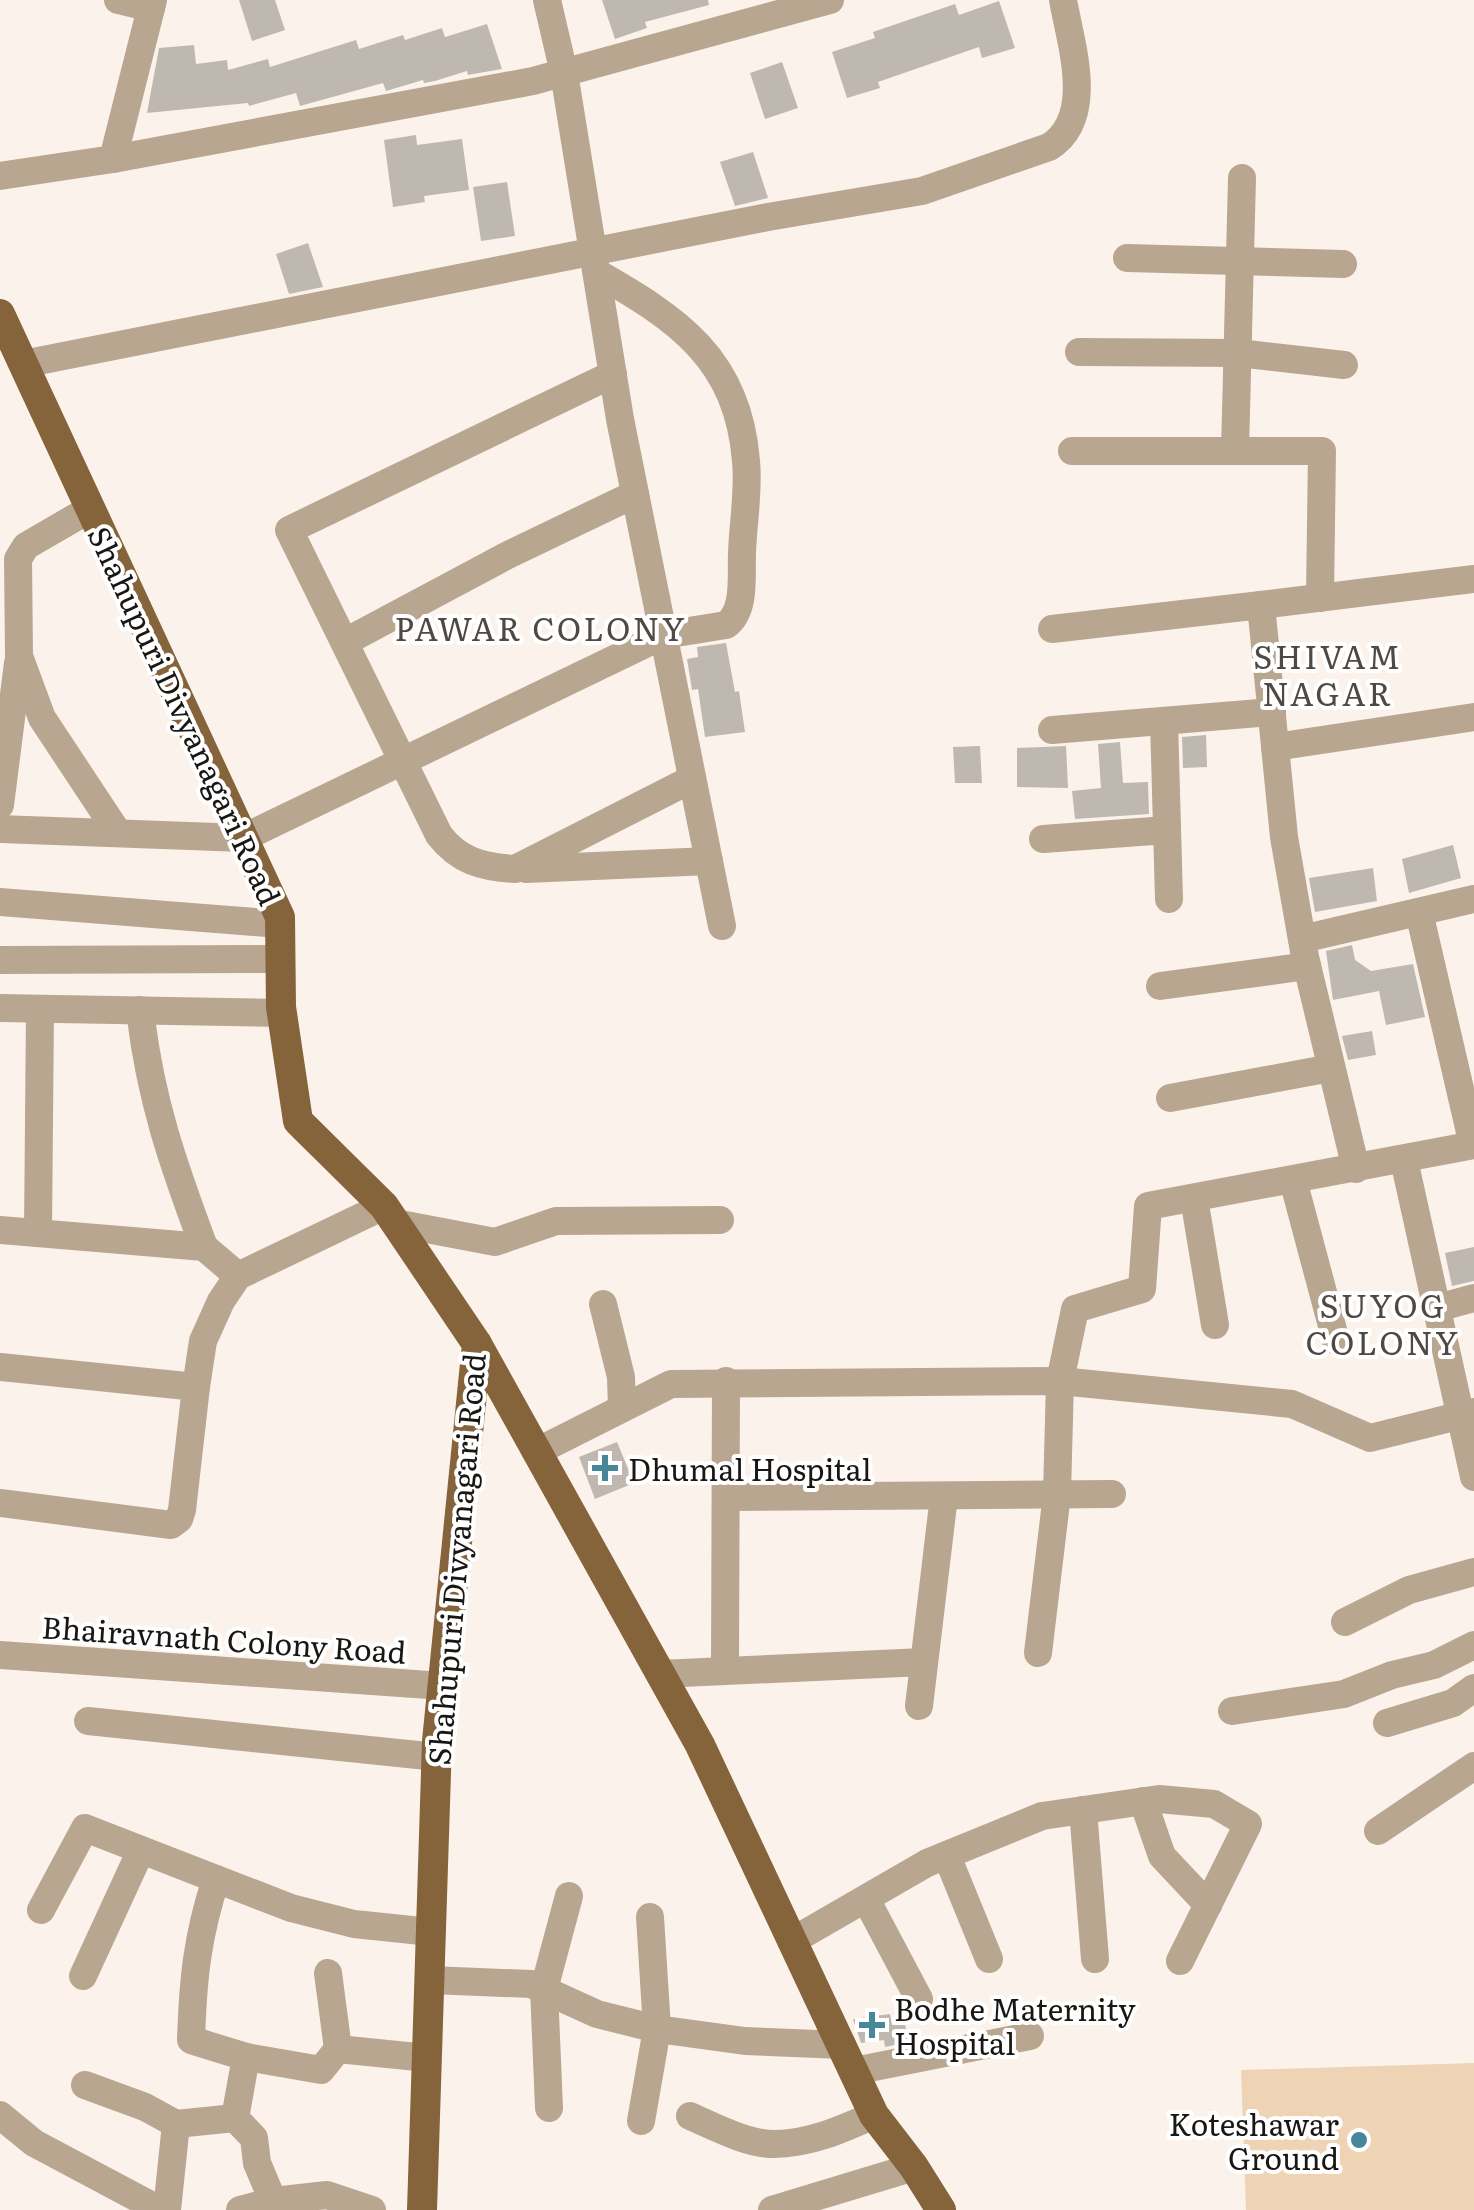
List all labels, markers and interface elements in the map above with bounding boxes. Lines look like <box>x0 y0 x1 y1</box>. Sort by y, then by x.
street label: Shahupuri Divyanagari Road <box>79 518 293 912</box>
district label: PAWAR COLONY <box>395 603 687 651</box>
district label: SHIVAM NAGAR <box>1253 631 1403 716</box>
district label: SUYOG COLONY <box>1305 1280 1461 1365</box>
street label: Shahupuri Divyanagari Road <box>415 1351 495 1767</box>
place label: Dhumal Hospital <box>628 1446 872 1490</box>
marker: Dhumal Hospital <box>592 1455 618 1481</box>
street label: Bhairavnath Colony Road <box>40 1603 408 1673</box>
place label: Bodhe Maternity Hospital <box>894 1986 1136 2064</box>
marker: Bodhe Maternity Hospital <box>859 2012 885 2038</box>
place label: Koteshawar Ground <box>1169 2101 1339 2179</box>
marker: Koteshawar Ground <box>1348 2129 1370 2151</box>

